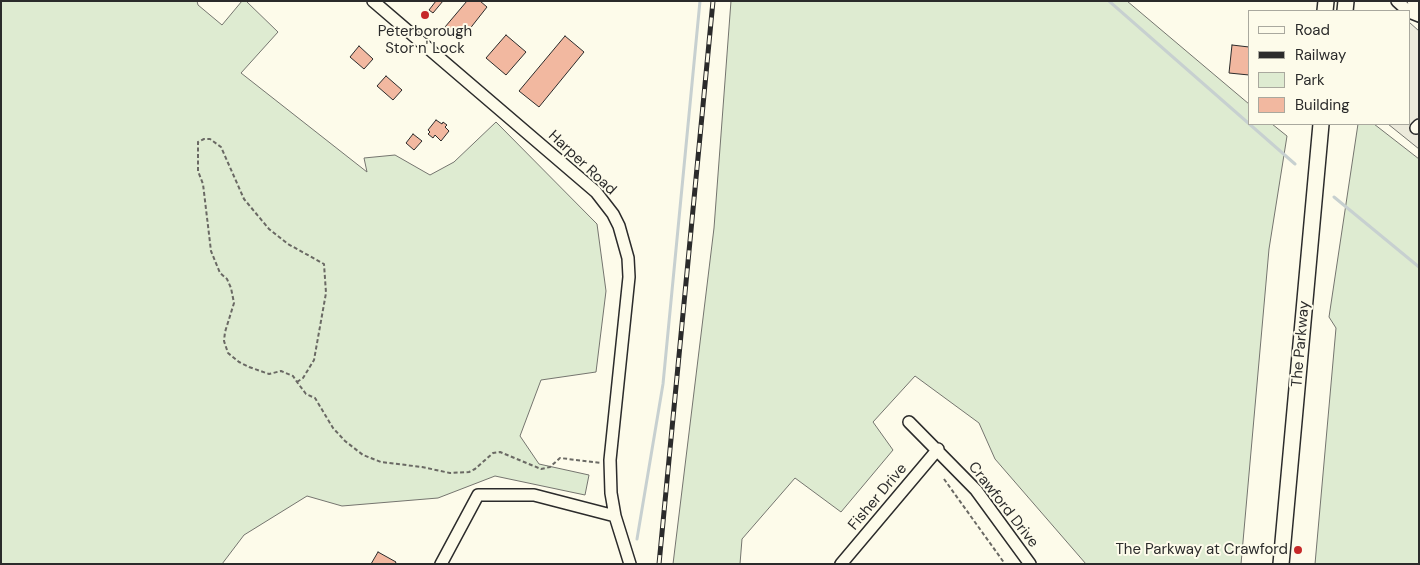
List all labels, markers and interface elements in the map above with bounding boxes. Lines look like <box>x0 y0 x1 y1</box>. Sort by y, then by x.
marker: Peterborough Stor n' Lock <box>419 9 431 21</box>
legend <box>1248 10 1410 125</box>
text: Road <box>1295 20 1330 40</box>
place label: Peterborough Stor n' Lock <box>378 23 472 58</box>
text: Railway <box>1295 45 1346 65</box>
text: Park <box>1295 70 1325 90</box>
text: Building <box>1295 95 1350 115</box>
street label: Harper Road <box>544 127 620 199</box>
street label: The Parkway <box>1288 300 1314 388</box>
street label: Crawford Drive <box>964 459 1042 551</box>
street label: Fisher Drive <box>845 460 911 534</box>
place label: The Parkway at Crawford <box>1115 541 1288 559</box>
marker: The Parkway at Crawford <box>1292 544 1304 556</box>

